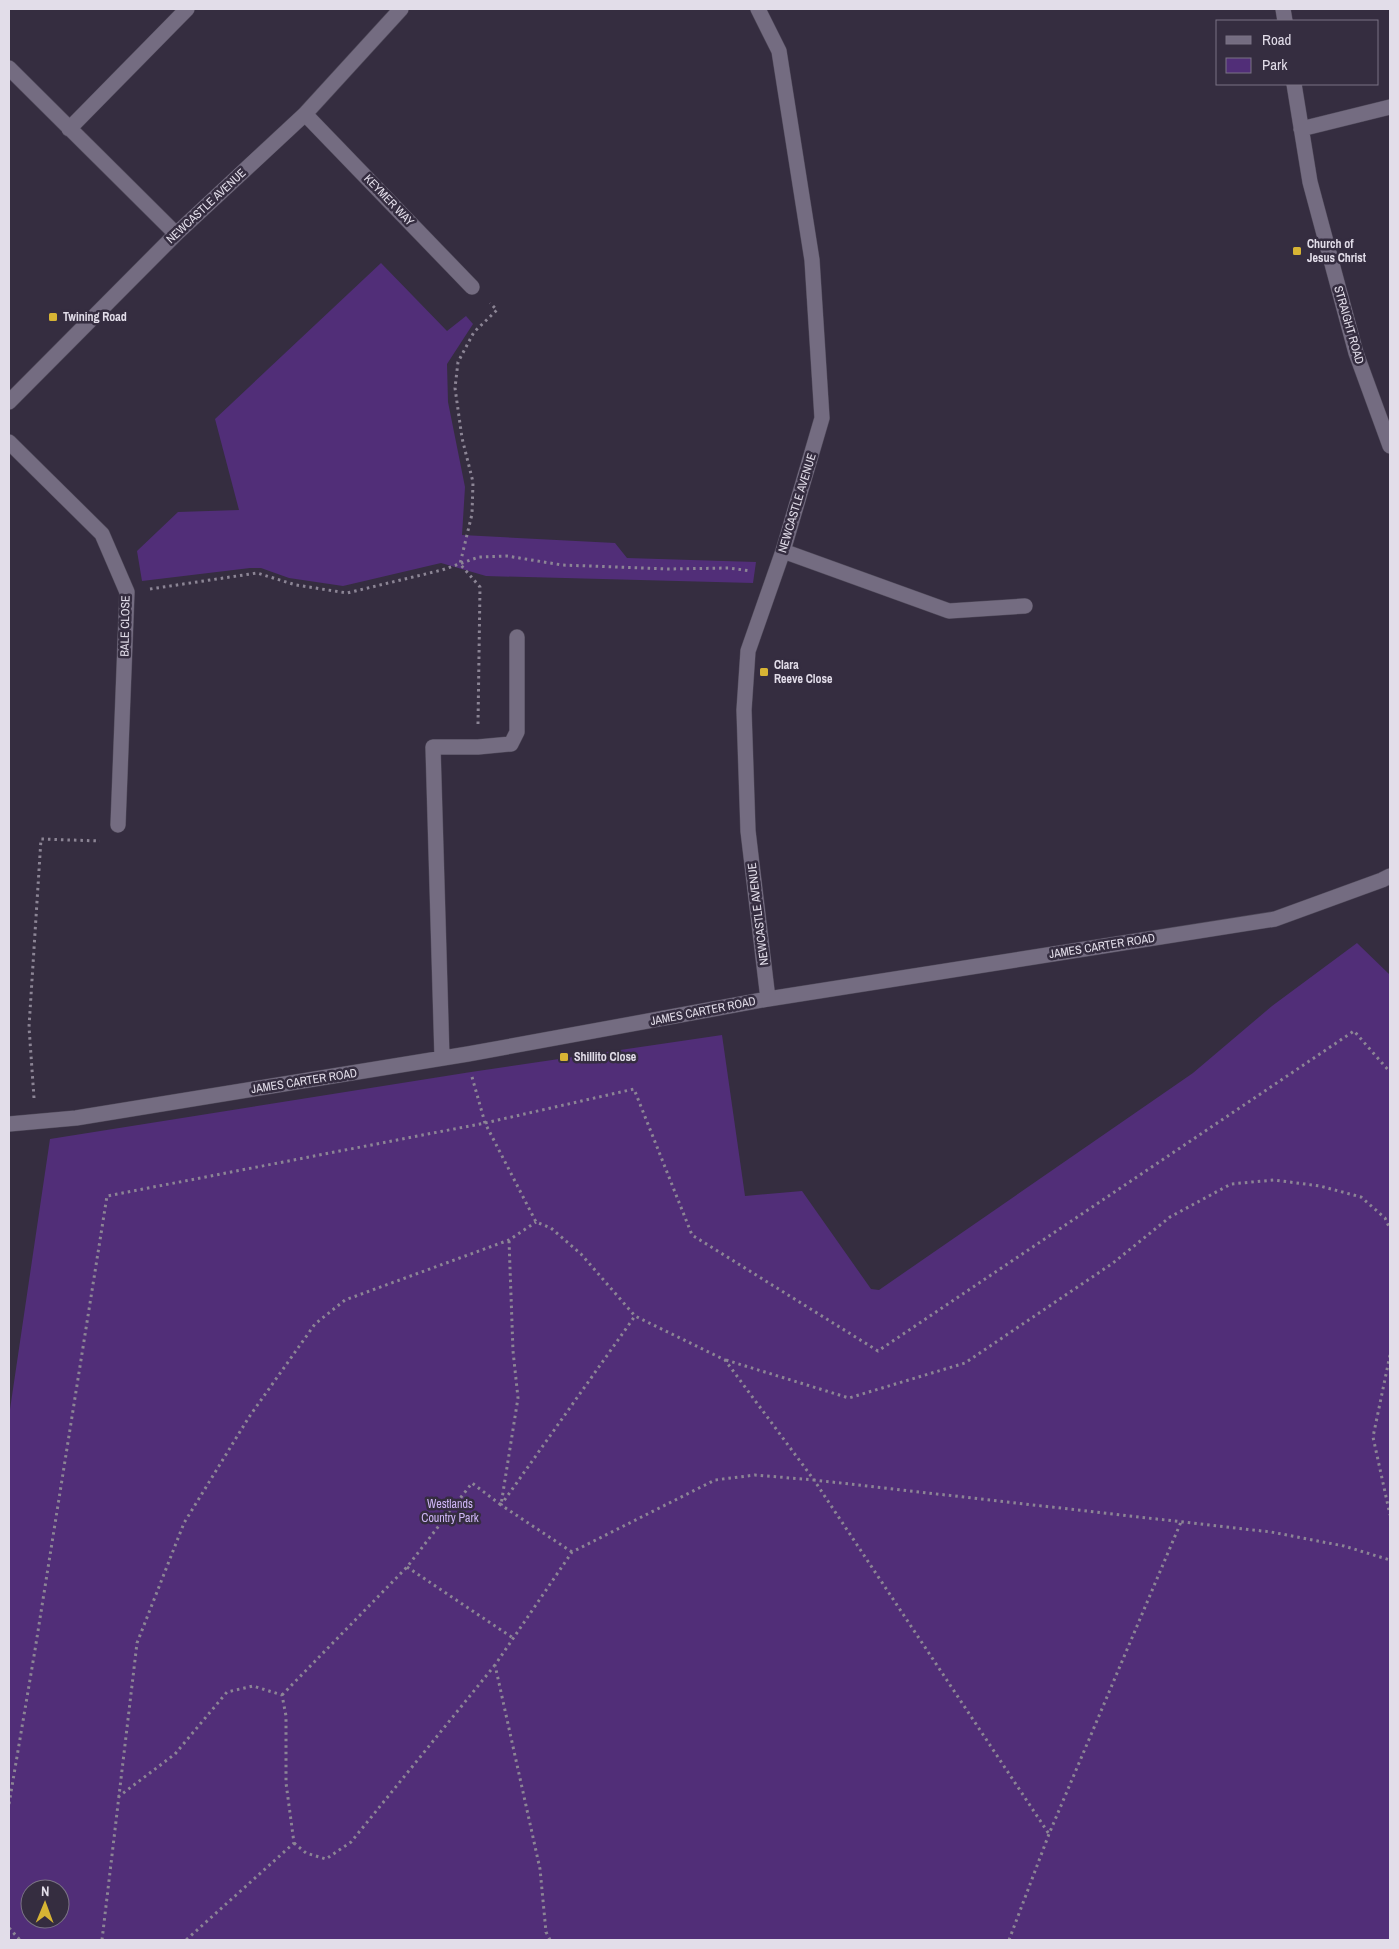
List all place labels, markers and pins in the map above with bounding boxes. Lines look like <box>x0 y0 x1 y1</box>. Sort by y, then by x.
place label: Church of Jesus Christ <box>1307 236 1367 266</box>
marker: Church of Jesus Christ <box>1291 245 1303 257</box>
place label: Twining Road <box>63 309 127 325</box>
marker: Twining Road <box>47 311 59 323</box>
place label: Clara Reeve Close <box>774 657 833 687</box>
marker: Clara Reeve Close <box>758 666 770 678</box>
place label: Shillito Close <box>574 1049 637 1065</box>
marker: Shillito Close <box>558 1051 570 1063</box>

